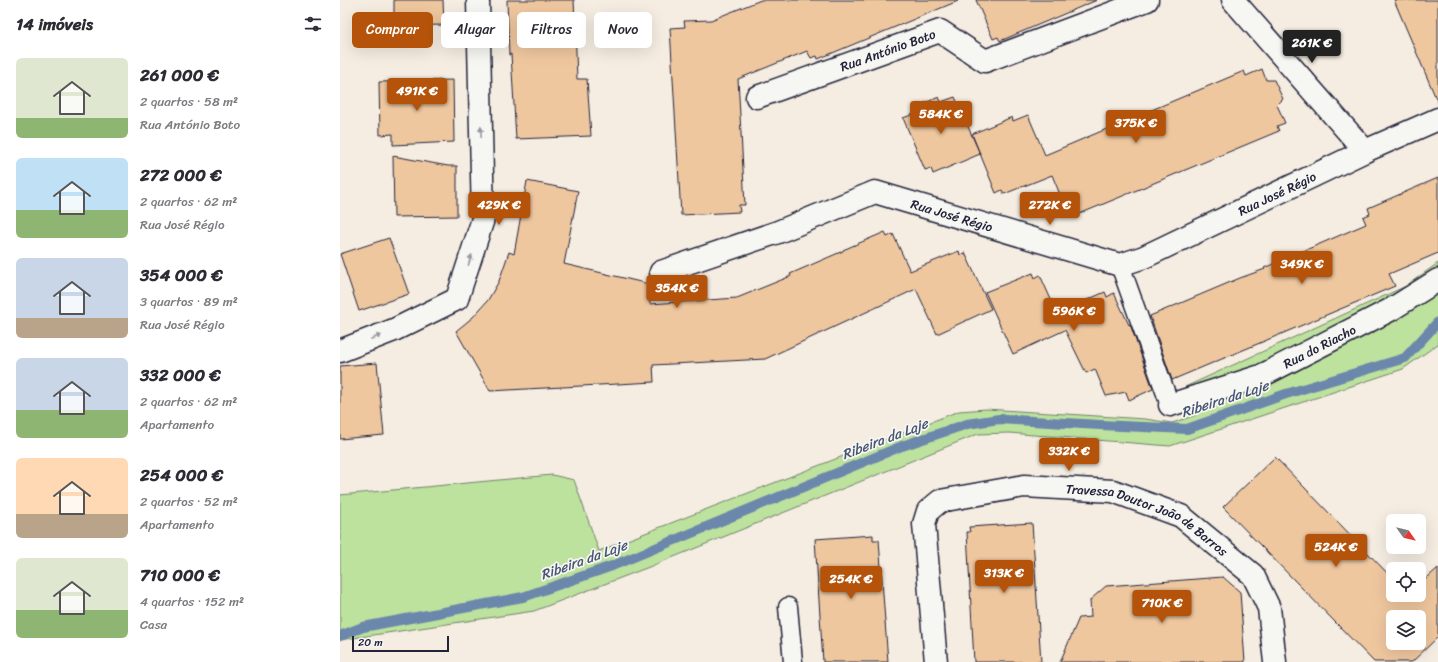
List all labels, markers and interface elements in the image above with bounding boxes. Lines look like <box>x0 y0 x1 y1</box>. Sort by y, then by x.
text: 14 imóveis <box>16 9 93 39</box>
chip: Comprar <box>352 12 433 48</box>
chip: Alugar <box>441 12 509 48</box>
chip: Filtros <box>517 12 586 48</box>
chip: Novo <box>594 12 652 48</box>
icon: filters <box>302 13 324 35</box>
street label: Rua António Boto <box>837 22 939 78</box>
pin: 261K € <box>1279 30 1345 64</box>
text: 261K € <box>1292 31 1332 54</box>
text: 261 000 € <box>140 60 219 90</box>
icon: home <box>48 74 96 122</box>
pin: 491K € <box>384 78 450 112</box>
text: 491K € <box>396 79 438 102</box>
text: 2 quartos · 58 m² <box>140 90 238 113</box>
pin: 584K € <box>908 101 974 135</box>
text: 584K € <box>919 102 963 125</box>
pin: 375K € <box>1103 110 1169 144</box>
text: 375K € <box>1115 111 1157 134</box>
text: Rua António Boto <box>140 113 240 136</box>
one-way arrow <box>478 125 484 138</box>
text: 272 000 € <box>140 160 222 190</box>
street label: Rua José Régio <box>1234 164 1320 222</box>
icon: home <box>48 174 96 222</box>
text: 2 quartos · 62 m² <box>140 190 237 213</box>
pin: 429K € <box>466 192 532 226</box>
street label: Rua José Régio <box>908 192 996 238</box>
pin: 272K € <box>1017 192 1083 226</box>
text: 429K € <box>477 193 521 216</box>
text: 272K € <box>1029 193 1071 216</box>
text: Rua José Régio <box>140 213 225 236</box>
pin: 349K € <box>1269 251 1335 285</box>
text: 349K € <box>1280 252 1324 275</box>
one-way arrow <box>467 254 473 266</box>
text: 354 000 € <box>140 260 223 290</box>
icon: home <box>48 274 96 322</box>
pin: 354K € <box>644 275 710 309</box>
text: 354K € <box>655 276 699 299</box>
text: 3 quartos · 89 m² <box>140 290 238 313</box>
pin: 596K € <box>1041 298 1107 332</box>
text: 596K € <box>1052 299 1096 322</box>
text: Rua José Régio <box>140 313 225 336</box>
street label: Rua do Riacho <box>1279 318 1360 374</box>
one-way arrow <box>371 334 383 340</box>
text: 332 000 € <box>140 360 221 390</box>
water label: Ribeira da Laje <box>1178 373 1274 425</box>
icon: home <box>48 374 96 422</box>
text: 2 quartos · 62 m² <box>140 390 237 413</box>
water label: Ribeira da Laje <box>838 410 934 467</box>
text: Apartamento <box>140 413 214 436</box>
pin: 332K € <box>1036 438 1102 472</box>
text: 332K € <box>1048 439 1090 462</box>
text: 254 000 € <box>140 460 223 490</box>
icon: home <box>48 474 96 522</box>
street label: Travessa Doutor João de Barros <box>1065 477 1234 562</box>
text: 2 quartos · 52 m² <box>140 490 238 513</box>
text: Apartamento <box>140 513 214 536</box>
north arrow <box>1386 514 1426 554</box>
map controls <box>1386 514 1426 650</box>
water label: Ribeira da Laje <box>537 532 633 587</box>
pin: 524K € <box>1303 534 1369 568</box>
text: 524K € <box>1314 535 1358 558</box>
text: 710 000 € <box>140 560 220 590</box>
pin: 313K € <box>971 560 1037 594</box>
text: 313K € <box>984 561 1024 584</box>
button: locate <box>1386 562 1426 602</box>
pin: 254K € <box>818 566 884 600</box>
text: 254K € <box>829 567 873 590</box>
icon: home <box>48 574 96 622</box>
text: 4 quartos · 152 m² <box>140 590 244 613</box>
pin: 710K € <box>1129 590 1195 624</box>
text: 710K € <box>1141 591 1183 614</box>
button: layers <box>1386 610 1426 650</box>
text: Casa <box>140 613 167 636</box>
text: 20 m <box>358 633 383 652</box>
scale bar <box>352 634 449 653</box>

